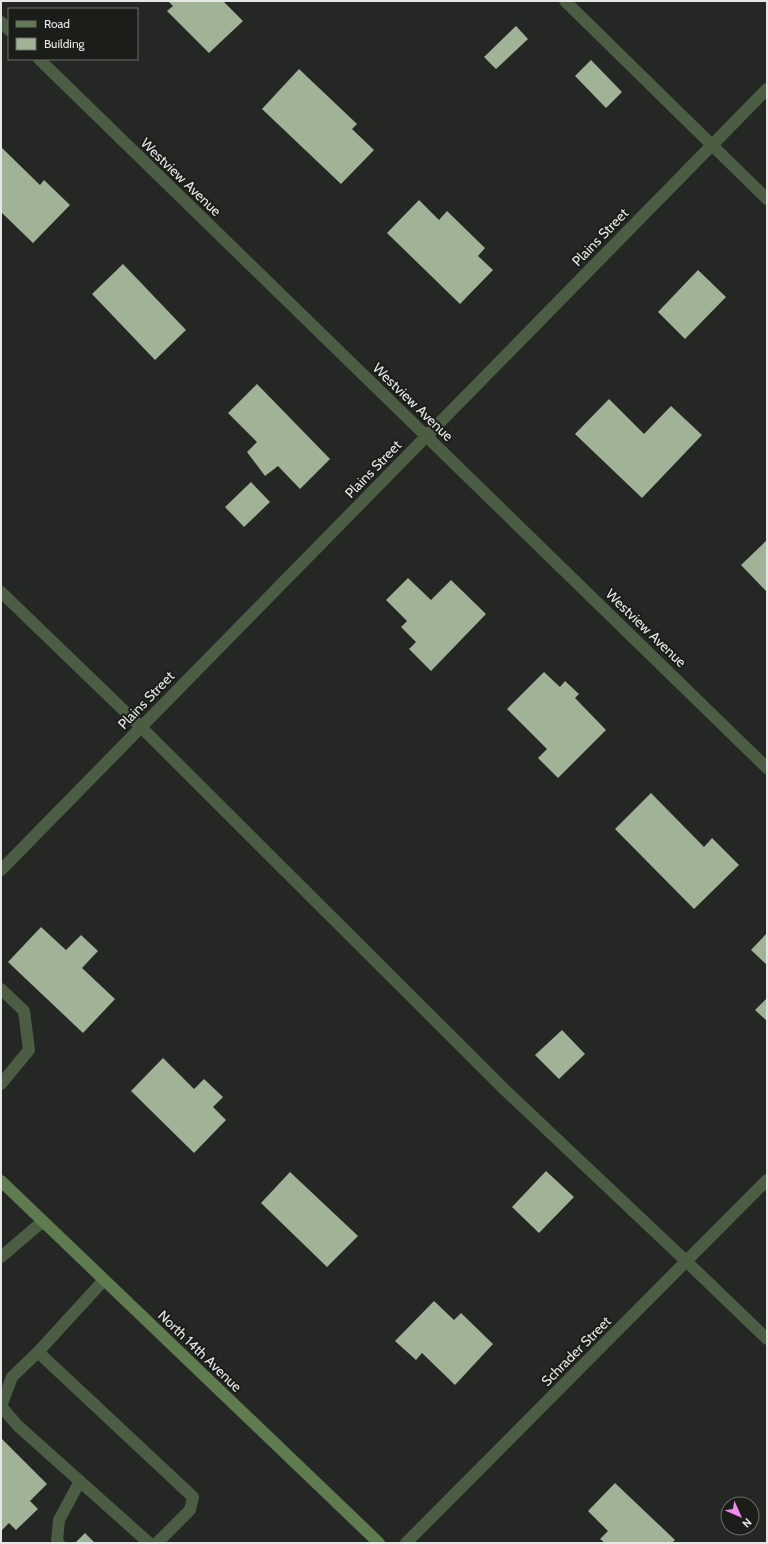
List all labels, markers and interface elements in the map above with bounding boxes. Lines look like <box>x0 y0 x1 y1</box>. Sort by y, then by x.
legend <box>8 8 138 60</box>
text: Road <box>44 16 70 31</box>
text: Building <box>44 36 86 51</box>
street label: Westview Avenue <box>137 134 225 220</box>
street label: Plains Street <box>568 204 632 270</box>
street label: Westview Avenue <box>369 359 457 445</box>
street label: Plains Street <box>341 436 405 502</box>
street label: Westview Avenue <box>602 585 690 671</box>
street label: Plains Street <box>114 667 178 733</box>
street label: North 14th Avenue <box>154 1306 246 1396</box>
street label: Schrader Street <box>537 1312 615 1390</box>
north arrow <box>720 1496 760 1536</box>
text: N <box>739 1515 755 1531</box>

